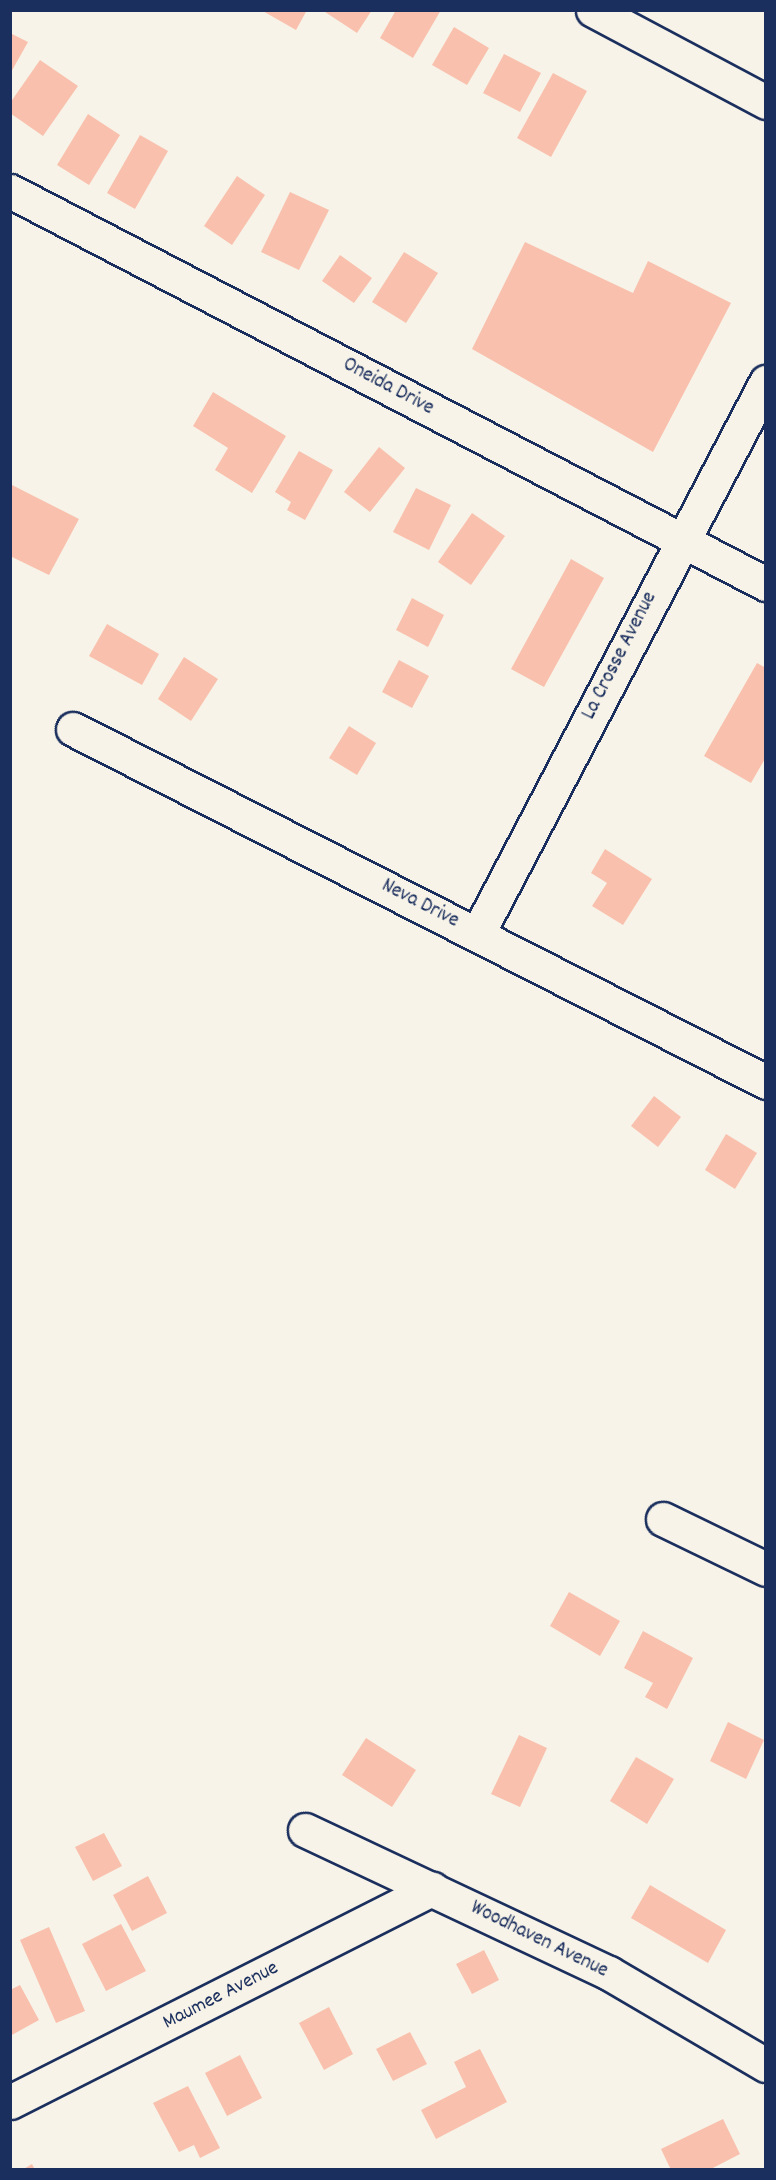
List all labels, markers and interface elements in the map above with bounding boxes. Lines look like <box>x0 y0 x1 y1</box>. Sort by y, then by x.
street label: Oneida Drive <box>338 352 438 422</box>
street label: La Crosse Avenue <box>577 588 663 724</box>
street label: Neva Drive <box>377 874 463 934</box>
street label: Woodhaven Avenue <box>466 1896 612 1984</box>
street label: Maumee Avenue <box>159 1956 283 2036</box>

